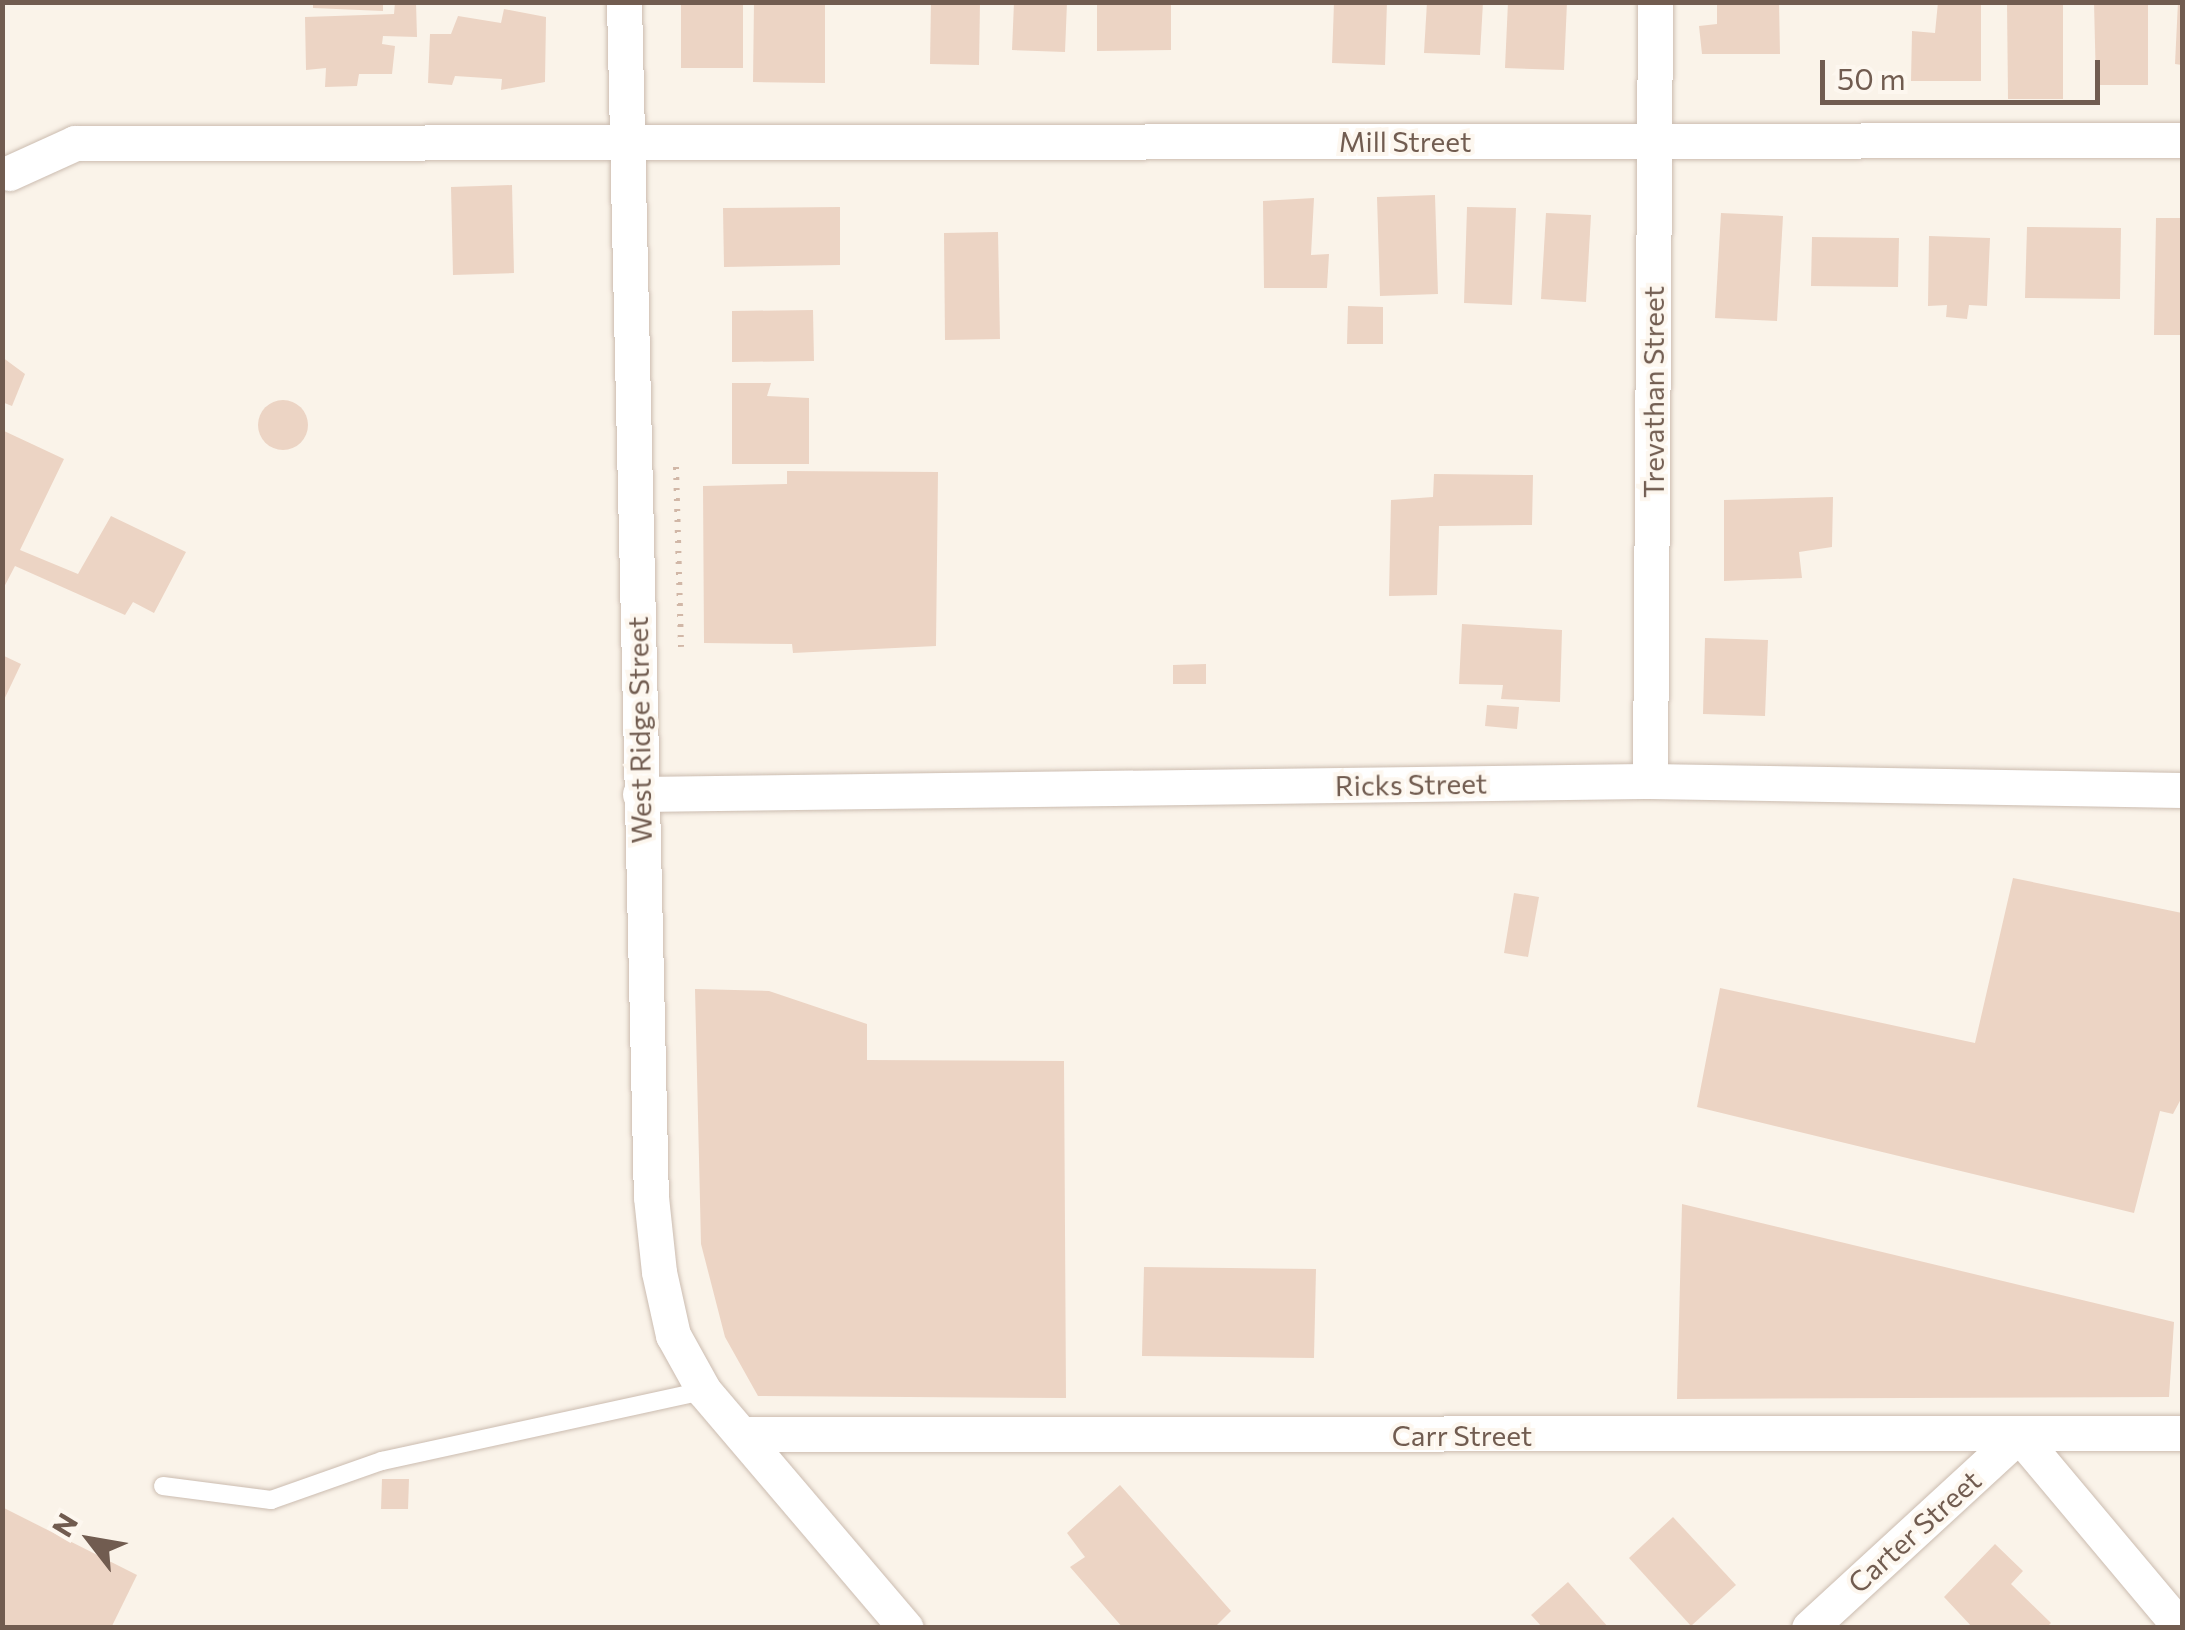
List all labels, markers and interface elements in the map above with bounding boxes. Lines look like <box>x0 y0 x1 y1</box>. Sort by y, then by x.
scale bar <box>1825 40 2105 102</box>
text: 50 m <box>1837 59 1906 96</box>
street label: Mill Street <box>1339 124 1471 158</box>
street label: Trevathan Street <box>1636 286 1670 498</box>
street label: West Ridge Street <box>620 616 658 844</box>
street label: Ricks Street <box>1335 766 1487 802</box>
street label: Carr Street <box>1392 1418 1532 1452</box>
street label: Carter Street <box>1841 1463 1987 1599</box>
north arrow <box>40 1490 140 1590</box>
text: N <box>44 1507 84 1542</box>

